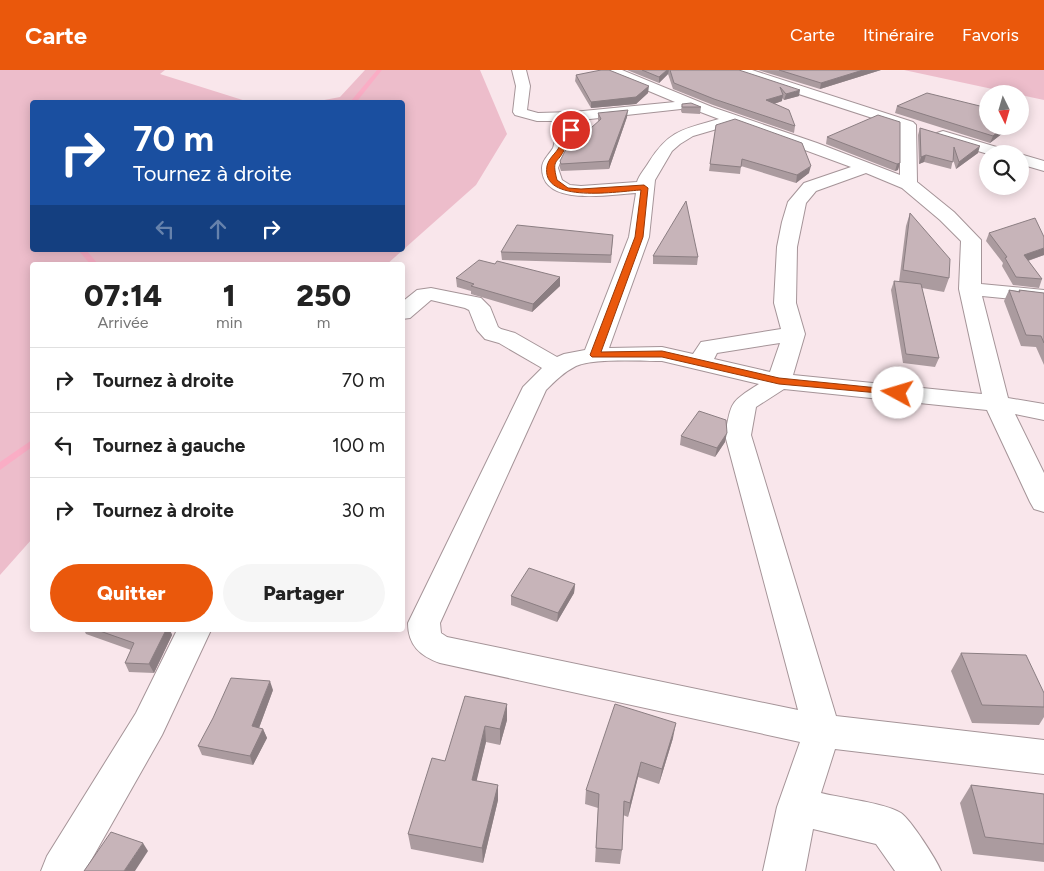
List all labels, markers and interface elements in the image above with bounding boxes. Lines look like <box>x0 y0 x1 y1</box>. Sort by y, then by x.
text: Carte <box>25 21 87 50</box>
text: Carte <box>790 24 835 46</box>
text: Itinéraire <box>863 24 934 46</box>
text: Favoris <box>962 24 1019 46</box>
north arrow <box>979 85 1029 135</box>
map controls <box>979 85 1029 195</box>
pin <box>550 109 592 151</box>
icon: arrive <box>557 116 585 144</box>
text: 70 m <box>133 118 214 160</box>
icon: right <box>50 120 115 185</box>
button: search <box>979 145 1029 195</box>
text: Tournez à droite <box>133 160 292 187</box>
icon: left <box>151 215 179 243</box>
icon: ahead <box>204 215 232 243</box>
icon: right <box>257 215 285 243</box>
text: 07:14 <box>84 277 162 314</box>
text: 1 <box>223 277 236 314</box>
text: 250 <box>296 277 351 314</box>
text: Arrivée <box>98 313 149 332</box>
text: min <box>216 313 242 332</box>
text: m <box>317 313 330 332</box>
icon: right <box>50 366 78 394</box>
position arrow <box>871 366 923 418</box>
text: Tournez à droite <box>93 369 234 392</box>
text: 70 m <box>342 369 385 392</box>
icon: left <box>50 431 78 459</box>
text: Tournez à gauche <box>93 434 245 457</box>
text: 100 m <box>332 434 385 457</box>
icon: right <box>50 496 78 524</box>
text: Tournez à droite <box>93 499 234 522</box>
text: 30 m <box>342 499 385 522</box>
button: Quitter <box>50 564 213 622</box>
button: Partager <box>223 564 385 622</box>

